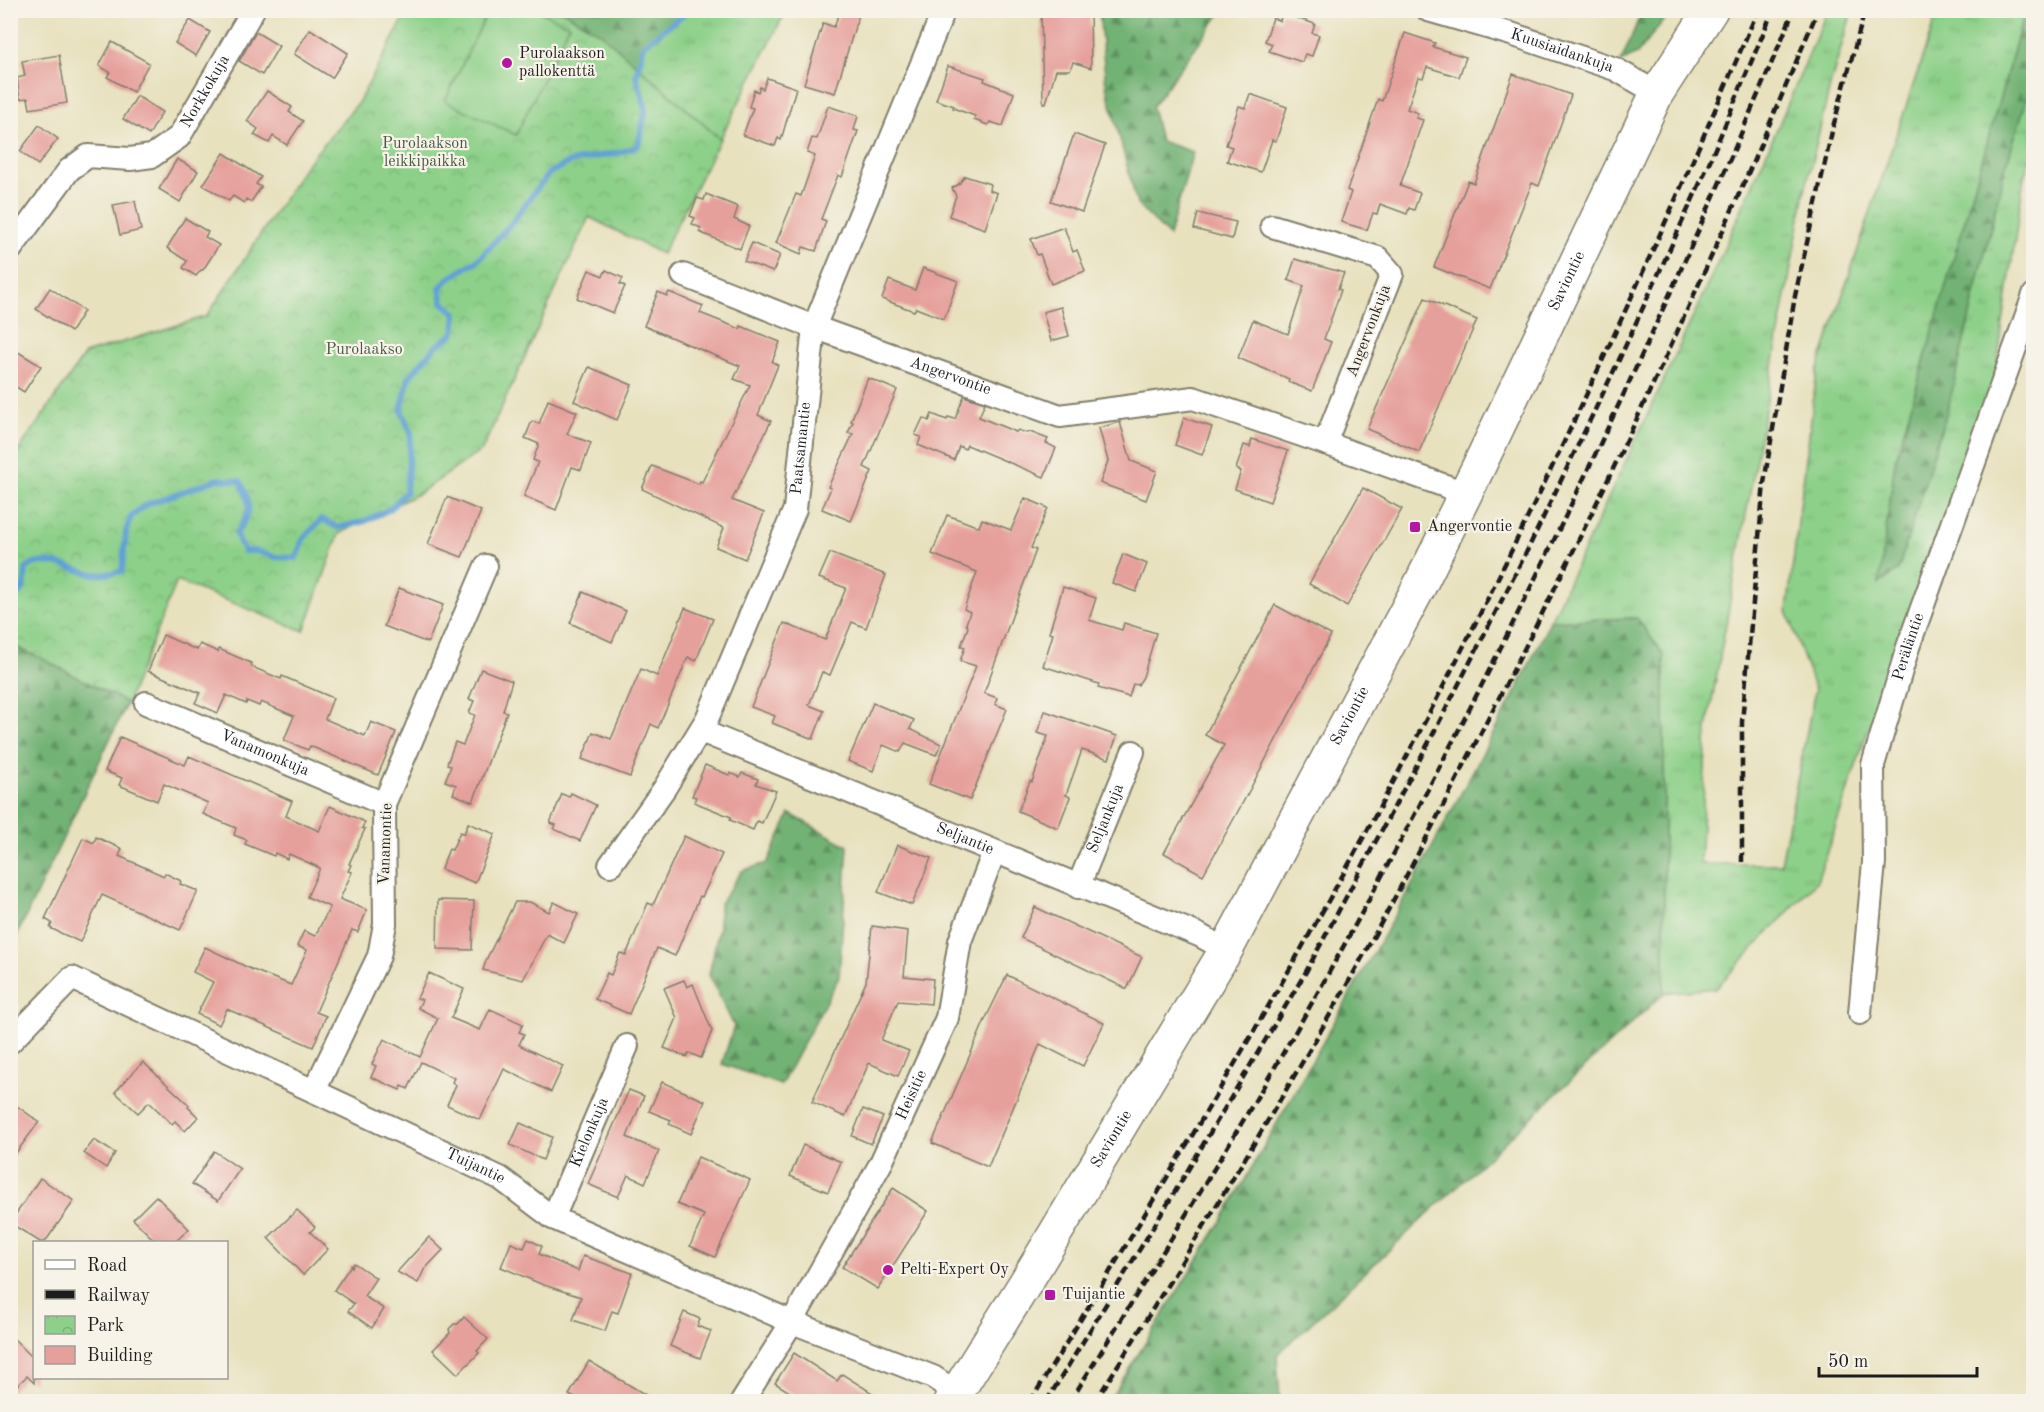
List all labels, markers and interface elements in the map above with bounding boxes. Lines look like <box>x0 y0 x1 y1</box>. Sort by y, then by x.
street label: Kuusiaidankuja <box>1508 26 1615 76</box>
place label: Purolaakson pallokenttä <box>519 46 605 80</box>
street label: Norkkokuja <box>178 52 233 131</box>
marker: Purolaakson pallokenttä <box>500 56 514 70</box>
park label: Purolaakson leikkipaikka <box>382 136 468 170</box>
street label: Saviontie <box>1546 249 1588 314</box>
street label: Angervonkuja <box>1344 282 1394 379</box>
park label: Purolaakso <box>325 342 403 358</box>
street label: Angervontie <box>908 354 993 398</box>
street label: Paatsamantie <box>789 401 814 496</box>
place label: Angervontie <box>1427 519 1512 535</box>
marker: Angervontie <box>1408 520 1422 534</box>
street label: Peräläntie <box>1890 611 1927 683</box>
street label: Saviontie <box>1328 684 1372 748</box>
street label: Vanamonkuja <box>218 728 312 779</box>
street label: Seljankuja <box>1085 781 1127 855</box>
street label: Vanamontie <box>377 803 395 885</box>
street label: Seljantie <box>934 820 996 858</box>
street label: Heisitie <box>894 1068 930 1123</box>
street label: Kielonkuja <box>568 1095 612 1170</box>
street label: Saviontie <box>1089 1108 1135 1171</box>
street label: Tuijantie <box>443 1146 508 1187</box>
legend <box>33 1241 228 1379</box>
text: Road <box>87 1257 127 1275</box>
place label: Pelti-Expert Oy <box>900 1262 1009 1278</box>
marker: Pelti-Expert Oy <box>881 1263 895 1277</box>
text: Railway <box>87 1287 150 1305</box>
place label: Tuijantie <box>1062 1287 1125 1303</box>
marker: Tuijantie <box>1043 1288 1057 1302</box>
text: Park <box>87 1317 124 1335</box>
scale bar <box>1819 1340 1976 1378</box>
text: Building <box>87 1347 153 1365</box>
text: 50 m <box>1828 1353 1868 1371</box>

